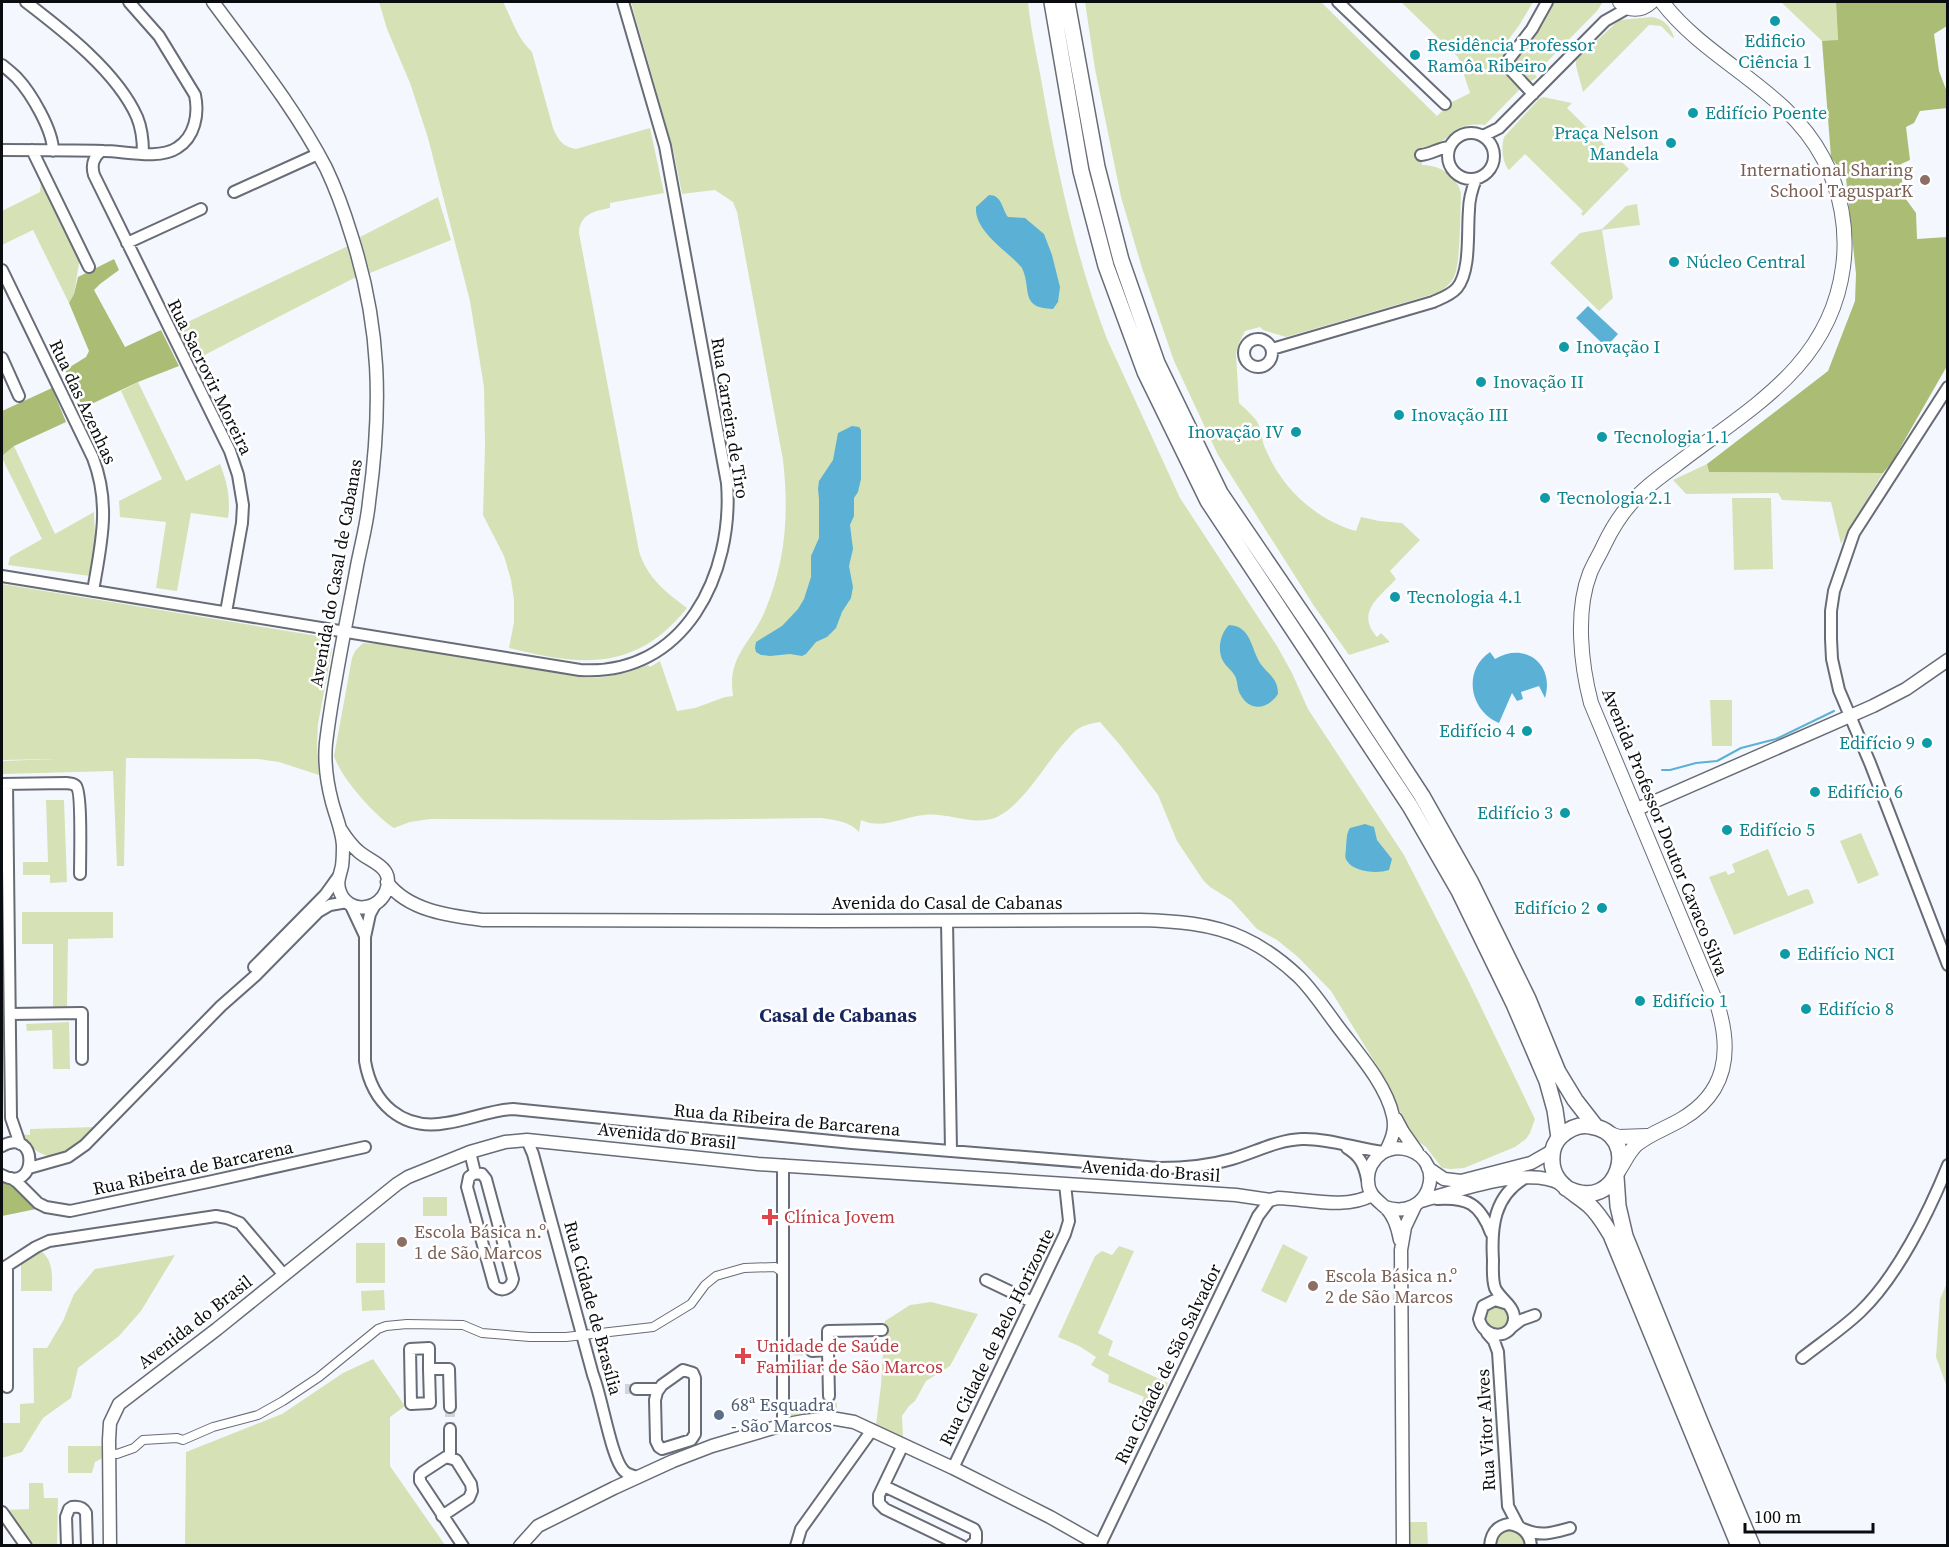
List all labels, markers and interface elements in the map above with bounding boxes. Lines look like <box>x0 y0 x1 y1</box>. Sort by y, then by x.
marker: Edificio Ciência 1 <box>1768 14 1782 28</box>
place label: Edificio Ciência 1 <box>1738 28 1812 74</box>
place label: Residência Professor Ramôa Ribeiro <box>1427 32 1595 78</box>
marker: Residência Professor Ramôa Ribeiro <box>1408 48 1422 62</box>
place label: Edifício Poente <box>1705 100 1827 125</box>
marker: Edifício Poente <box>1686 106 1700 120</box>
place label: Praça Nelson Mandela <box>1554 120 1660 166</box>
marker: Praça Nelson Mandela <box>1664 136 1678 150</box>
place label: International Sharing School TagusparK <box>1740 157 1913 203</box>
marker: International Sharing School TagusparK <box>1918 173 1932 187</box>
place label: Núcleo Central <box>1686 249 1806 274</box>
marker: Núcleo Central <box>1667 255 1681 269</box>
street label: Rua Sacrovir Moreira <box>162 295 259 460</box>
place label: Inovação I <box>1576 334 1660 359</box>
street label: Rua das Azenhas <box>44 336 123 468</box>
street label: Rua Carreira de Tiro <box>705 336 756 500</box>
marker: Inovação I <box>1557 340 1571 354</box>
place label: Inovação II <box>1493 369 1584 394</box>
marker: Inovação II <box>1474 375 1488 389</box>
place label: Inovação III <box>1411 402 1509 427</box>
marker: Inovação III <box>1392 408 1406 422</box>
place label: Inovação IV <box>1188 419 1284 444</box>
place label: Tecnologia 1.1 <box>1614 424 1729 449</box>
marker: Inovação IV <box>1289 425 1303 439</box>
marker: Tecnologia 1.1 <box>1595 430 1609 444</box>
street label: Avenida do Casal de Cabanas <box>303 457 368 689</box>
place label: Tecnologia 2.1 <box>1557 485 1672 510</box>
marker: Tecnologia 2.1 <box>1538 491 1552 505</box>
place label: Tecnologia 4.1 <box>1407 584 1522 609</box>
marker: Tecnologia 4.1 <box>1388 590 1402 604</box>
street label: Avenida Professor Doutor Cavaco Silva <box>1596 684 1735 980</box>
place label: Edifício 4 <box>1439 718 1515 743</box>
marker: Edifício 4 <box>1520 724 1534 738</box>
place label: Edifício 9 <box>1839 730 1915 755</box>
marker: Edifício 9 <box>1920 736 1934 750</box>
place label: Edifício 6 <box>1827 779 1903 804</box>
marker: Edifício 6 <box>1808 785 1822 799</box>
place label: Edifício 3 <box>1477 800 1553 825</box>
marker: Edifício 3 <box>1558 806 1572 820</box>
place label: Edifício 5 <box>1739 817 1815 842</box>
marker: Edifício 5 <box>1720 823 1734 837</box>
street label: Avenida do Casal de Cabanas <box>831 890 1063 915</box>
place label: Edifício 2 <box>1514 895 1590 920</box>
marker: Edifício 2 <box>1595 901 1609 915</box>
place label: Edifício NCI <box>1797 941 1895 966</box>
marker: Edifício NCI <box>1778 947 1792 961</box>
place label: Edifício 1 <box>1652 988 1728 1013</box>
marker: Edifício 1 <box>1633 994 1647 1008</box>
place label: Edifício 8 <box>1818 996 1894 1021</box>
district label: Casal de Cabanas <box>759 1001 917 1029</box>
marker: Edifício 8 <box>1799 1002 1813 1016</box>
street label: Rua da Ribeira de Barcarena <box>673 1097 902 1142</box>
street label: Avenida do Brasil <box>597 1116 738 1155</box>
street label: Rua Ribeira de Barcarena <box>90 1134 296 1201</box>
street label: Avenida do Brasil <box>1081 1153 1221 1188</box>
place label: Clínica Jovem <box>784 1204 895 1229</box>
marker: Clínica Jovem <box>761 1208 779 1226</box>
street label: Rua Cidade de Brasília <box>558 1218 629 1399</box>
place label: Escola Básica n.º 1 de São Marcos <box>414 1219 546 1265</box>
street label: Rua Cidade de Belo Horizonte <box>933 1224 1060 1450</box>
marker: Escola Básica n.º 1 de São Marcos <box>395 1235 409 1249</box>
street label: Rua Cidade de São Salvador <box>1108 1259 1227 1468</box>
place label: Escola Básica n.º 2 de São Marcos <box>1325 1263 1457 1309</box>
street label: Avenida do Brasil <box>132 1269 257 1374</box>
marker: Escola Básica n.º 2 de São Marcos <box>1306 1279 1320 1293</box>
place label: Unidade de Saúde Familiar de São Marcos <box>756 1333 943 1379</box>
marker: Unidade de Saúde Familiar de São Marcos <box>734 1347 752 1365</box>
street label: Rua Vitor Alves <box>1470 1368 1501 1492</box>
place label: 68ª Esquadra - São Marcos <box>731 1392 835 1438</box>
marker: 68ª Esquadra - São Marcos <box>712 1408 726 1422</box>
scale bar <box>1745 1496 1872 1534</box>
text: 100 m <box>1754 1504 1801 1529</box>

